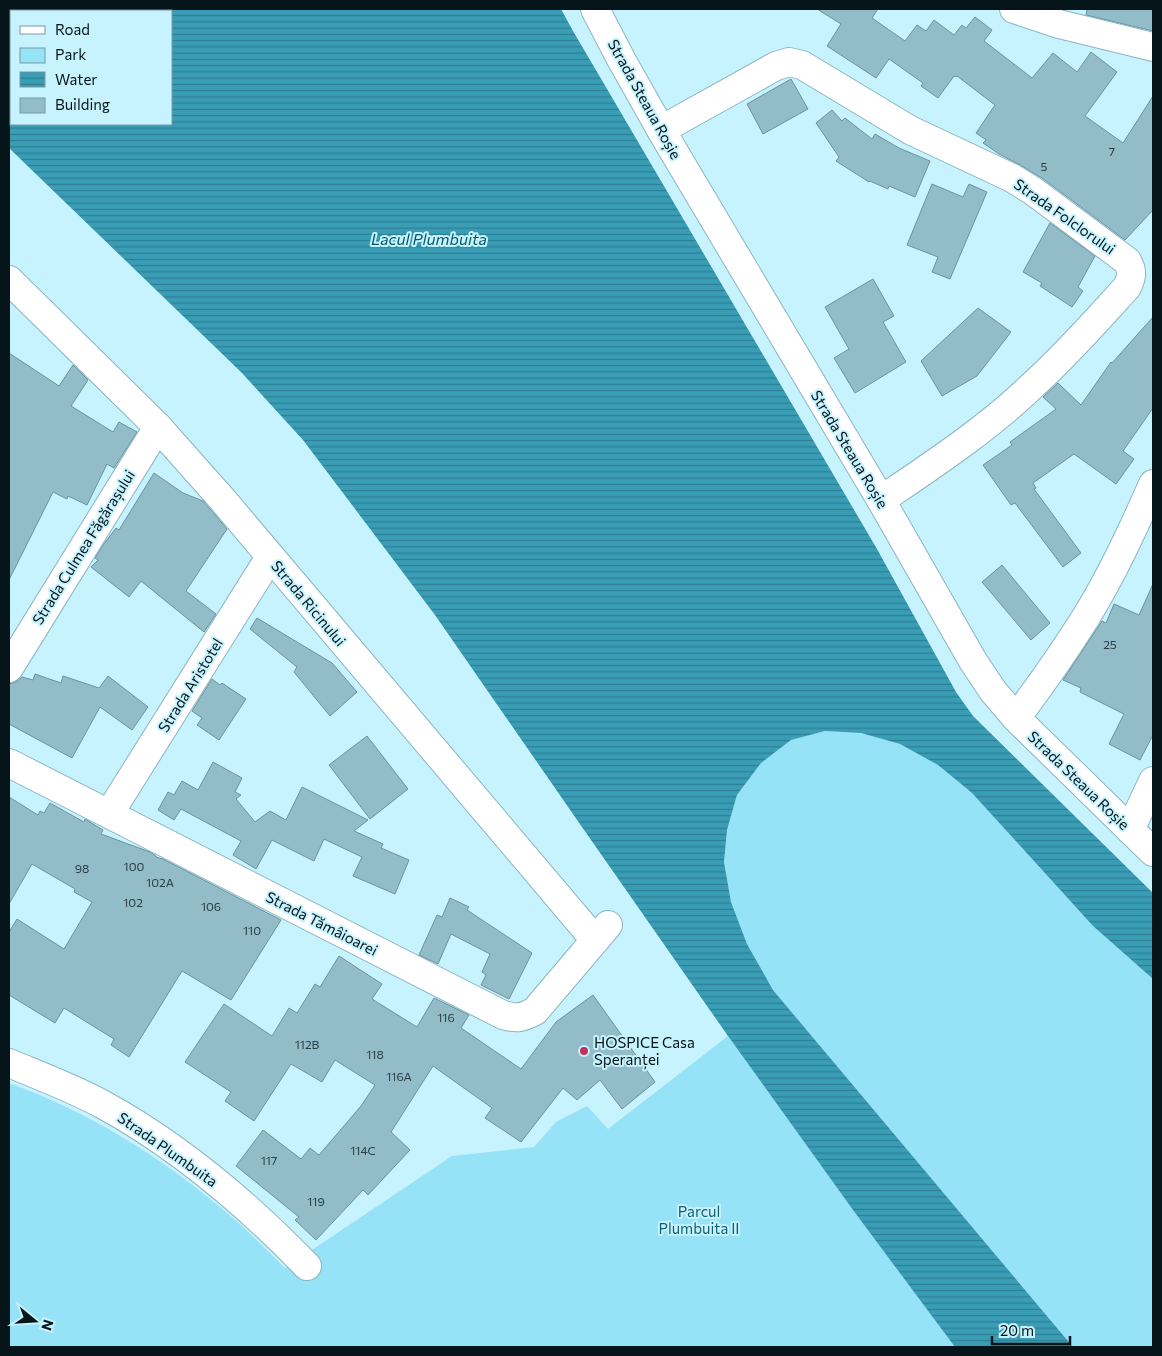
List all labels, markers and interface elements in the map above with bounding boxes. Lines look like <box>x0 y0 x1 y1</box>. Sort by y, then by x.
legend <box>10 10 172 125</box>
text: Road <box>55 20 90 38</box>
street label: Strada Steaua Roșie <box>603 36 685 163</box>
text: Park <box>55 45 86 63</box>
text: Water <box>55 70 97 88</box>
text: Building <box>55 95 110 113</box>
house number: 7 <box>1109 144 1115 158</box>
house number: 5 <box>1041 159 1048 173</box>
street label: Strada Folclorului <box>1011 174 1119 258</box>
water label: Lacul Plumbuita <box>371 229 487 248</box>
street label: Strada Steaua Roșie <box>806 387 892 512</box>
street label: Strada Culmea Făgărașului <box>28 466 140 629</box>
street label: Strada Ricinului <box>268 557 350 649</box>
street label: Strada Aristotel <box>154 635 226 735</box>
house number: 25 <box>1103 637 1117 651</box>
street label: Strada Steaua Roșie <box>1023 727 1134 835</box>
house number: 100 <box>124 859 145 873</box>
house number: 98 <box>75 861 89 875</box>
house number: 102A <box>146 875 174 889</box>
street label: Strada Tămâioarei <box>263 887 381 959</box>
house number: 102 <box>123 895 143 909</box>
house number: 106 <box>201 899 221 913</box>
house number: 110 <box>243 923 261 937</box>
house number: 116 <box>437 1010 455 1024</box>
place label: HOSPICE Casa Speranței <box>594 1033 695 1070</box>
house number: 112B <box>295 1037 320 1051</box>
marker: HOSPICE Casa Speranței <box>578 1045 590 1057</box>
house number: 118 <box>366 1047 384 1061</box>
house number: 116A <box>386 1069 412 1083</box>
street label: Strada Plumbuita <box>115 1108 221 1190</box>
house number: 114C <box>350 1143 376 1157</box>
house number: 117 <box>261 1153 277 1167</box>
house number: 119 <box>307 1194 325 1208</box>
park label: Parcul Plumbuita II <box>658 1202 740 1237</box>
north arrow <box>10 1296 60 1346</box>
scale bar <box>992 1314 1070 1346</box>
text: N <box>38 1318 58 1333</box>
text: 20 m <box>1000 1321 1034 1339</box>

